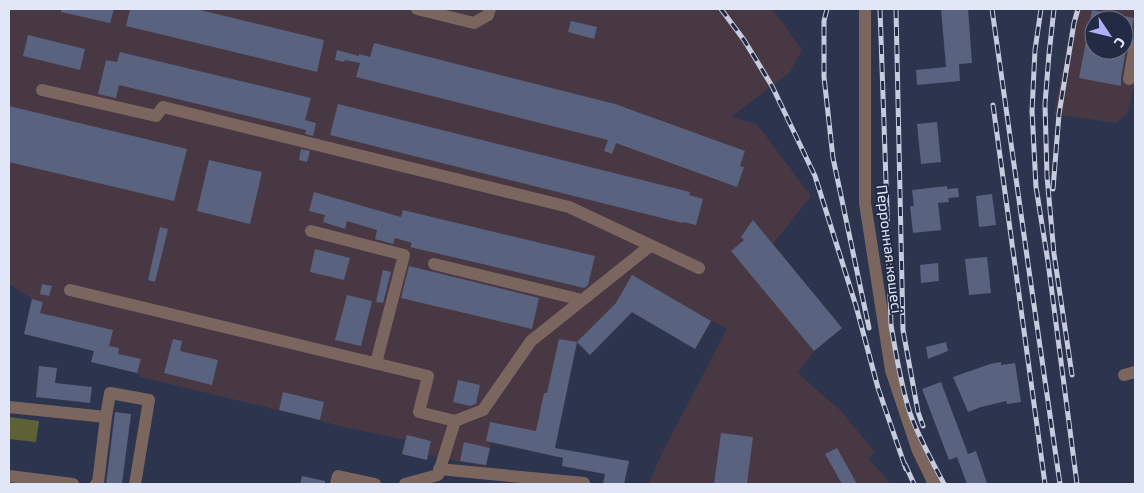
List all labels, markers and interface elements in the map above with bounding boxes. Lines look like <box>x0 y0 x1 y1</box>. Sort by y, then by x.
north arrow <box>1084 10 1134 60</box>
text: С <box>1111 34 1129 51</box>
street label: Перронная көшесі <box>873 184 907 314</box>

